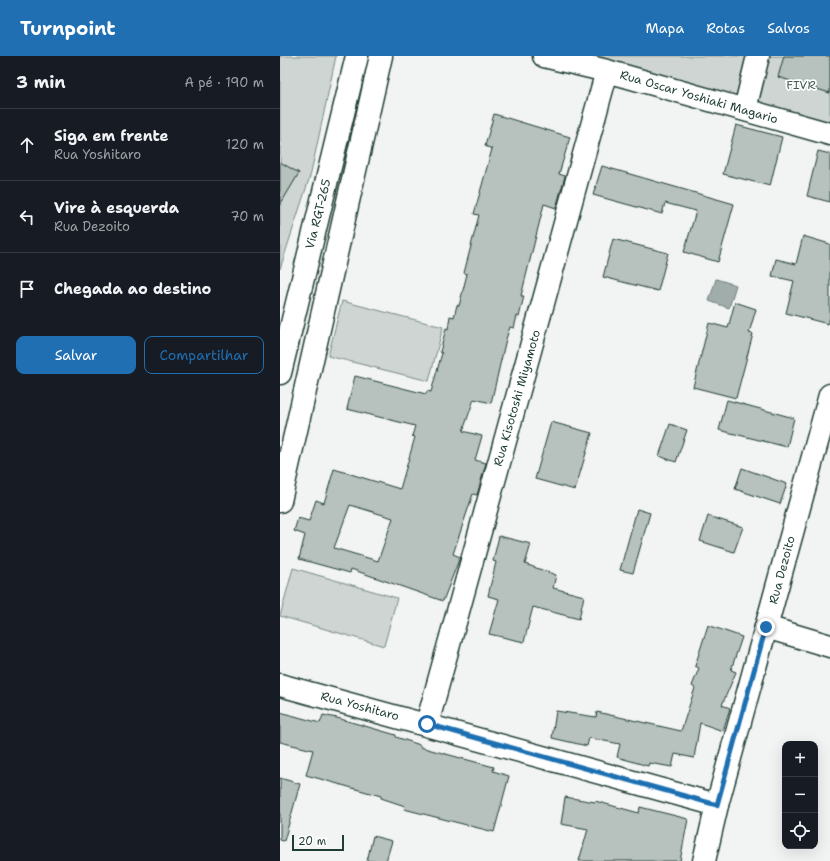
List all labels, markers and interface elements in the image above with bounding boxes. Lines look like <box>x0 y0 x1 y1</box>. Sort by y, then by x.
text: Turnpoint <box>20 16 116 41</box>
text: Mapa <box>645 19 684 37</box>
text: Rotas <box>706 19 745 37</box>
text: Salvos <box>767 19 810 37</box>
street label: Rua Oscar Yoshiaki Magario <box>618 67 780 127</box>
text: 3 min <box>16 71 66 93</box>
text: A pé · 190 m <box>184 74 264 91</box>
park label: FIVR <box>786 77 816 93</box>
text: Siga em frente <box>54 126 169 146</box>
icon: ahead <box>16 134 38 156</box>
text: 120 m <box>226 136 264 153</box>
text: Rua Yoshitaro <box>54 146 141 163</box>
street label: Via RGT-265 <box>302 177 334 251</box>
text: Vire à esquerda <box>54 198 179 218</box>
icon: left <box>16 206 38 228</box>
text: 70 m <box>230 208 264 225</box>
text: Rua Dezoito <box>54 218 130 235</box>
icon: arrive <box>16 278 38 300</box>
text: Chegada ao destino <box>54 279 211 299</box>
street label: Rua Kisotoshi Miyamoto <box>490 328 544 468</box>
button: Salvar <box>16 336 136 374</box>
button: Compartilhar <box>144 336 264 374</box>
street label: Rua Dezoito <box>765 534 799 606</box>
route end <box>757 618 775 636</box>
street label: Rua Yoshitaro <box>319 688 401 724</box>
route start <box>418 715 436 733</box>
map controls <box>782 741 818 849</box>
button: + <box>782 741 818 777</box>
button: − <box>782 777 818 813</box>
button: locate <box>782 813 818 849</box>
scale bar <box>292 833 344 852</box>
text: 20 m <box>298 834 326 849</box>

